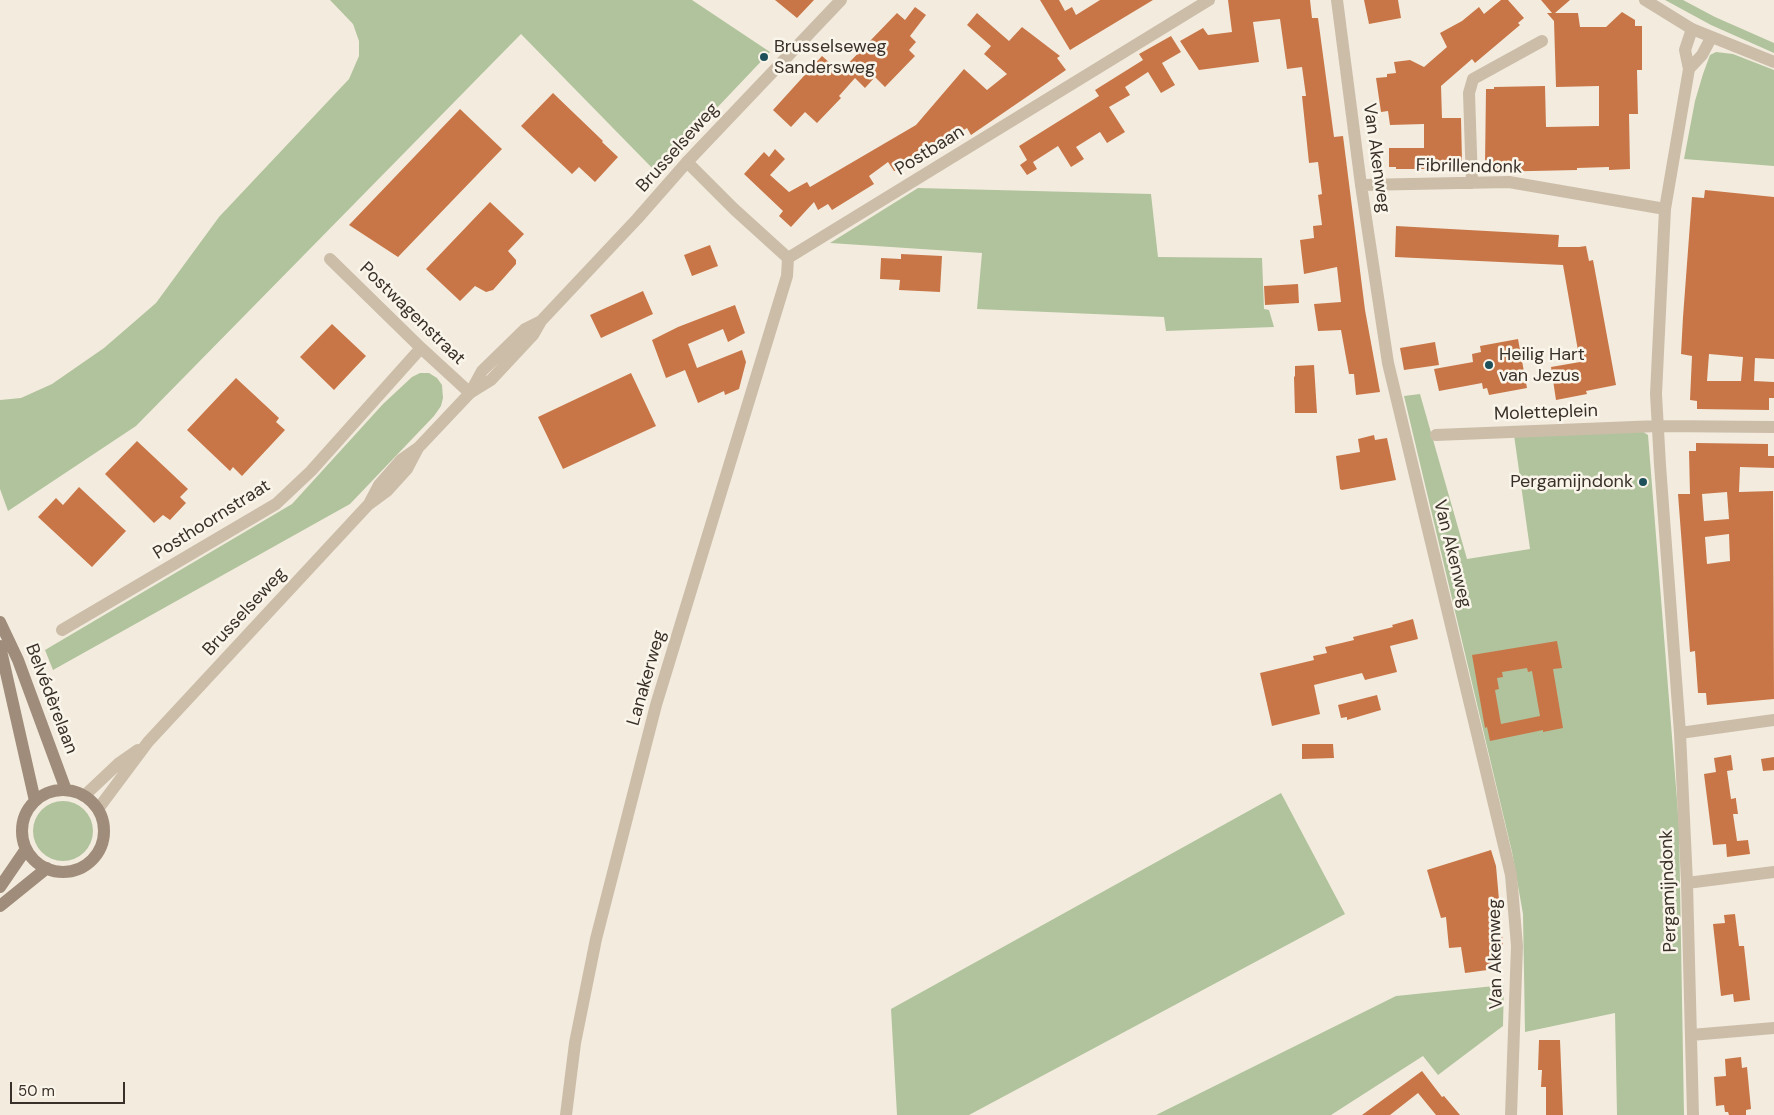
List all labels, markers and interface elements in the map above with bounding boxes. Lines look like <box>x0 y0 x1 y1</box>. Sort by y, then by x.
place label: Brusselseweg Sandersweg <box>774 36 887 78</box>
marker: Brusselseweg Sandersweg <box>758 51 770 63</box>
street label: Brusselseweg <box>632 99 724 197</box>
street label: Van Akenweg <box>1358 102 1394 214</box>
street label: Postbaan <box>891 121 969 181</box>
street label: Fibrillendonk <box>1416 155 1522 179</box>
street label: Postwagenstraat <box>355 258 469 370</box>
place label: Heilig Hart van Jezus <box>1499 344 1585 386</box>
marker: Heilig Hart van Jezus <box>1483 359 1495 371</box>
street label: Moletteplein <box>1494 400 1598 426</box>
place label: Pergamijndonk <box>1510 471 1633 493</box>
street label: Posthoornstraat <box>150 475 274 565</box>
marker: Pergamijndonk <box>1637 476 1649 488</box>
street label: Van Akenweg <box>1428 498 1476 610</box>
street label: Brusselseweg <box>199 563 291 661</box>
street label: Lanakerweg <box>623 628 671 728</box>
street label: Belvédèrelaan <box>20 641 82 757</box>
street label: Pergamijndonk <box>1656 829 1682 953</box>
street label: Van Akenweg <box>1484 899 1508 1009</box>
scale bar <box>12 1072 128 1104</box>
text: 50 m <box>18 1081 55 1101</box>

